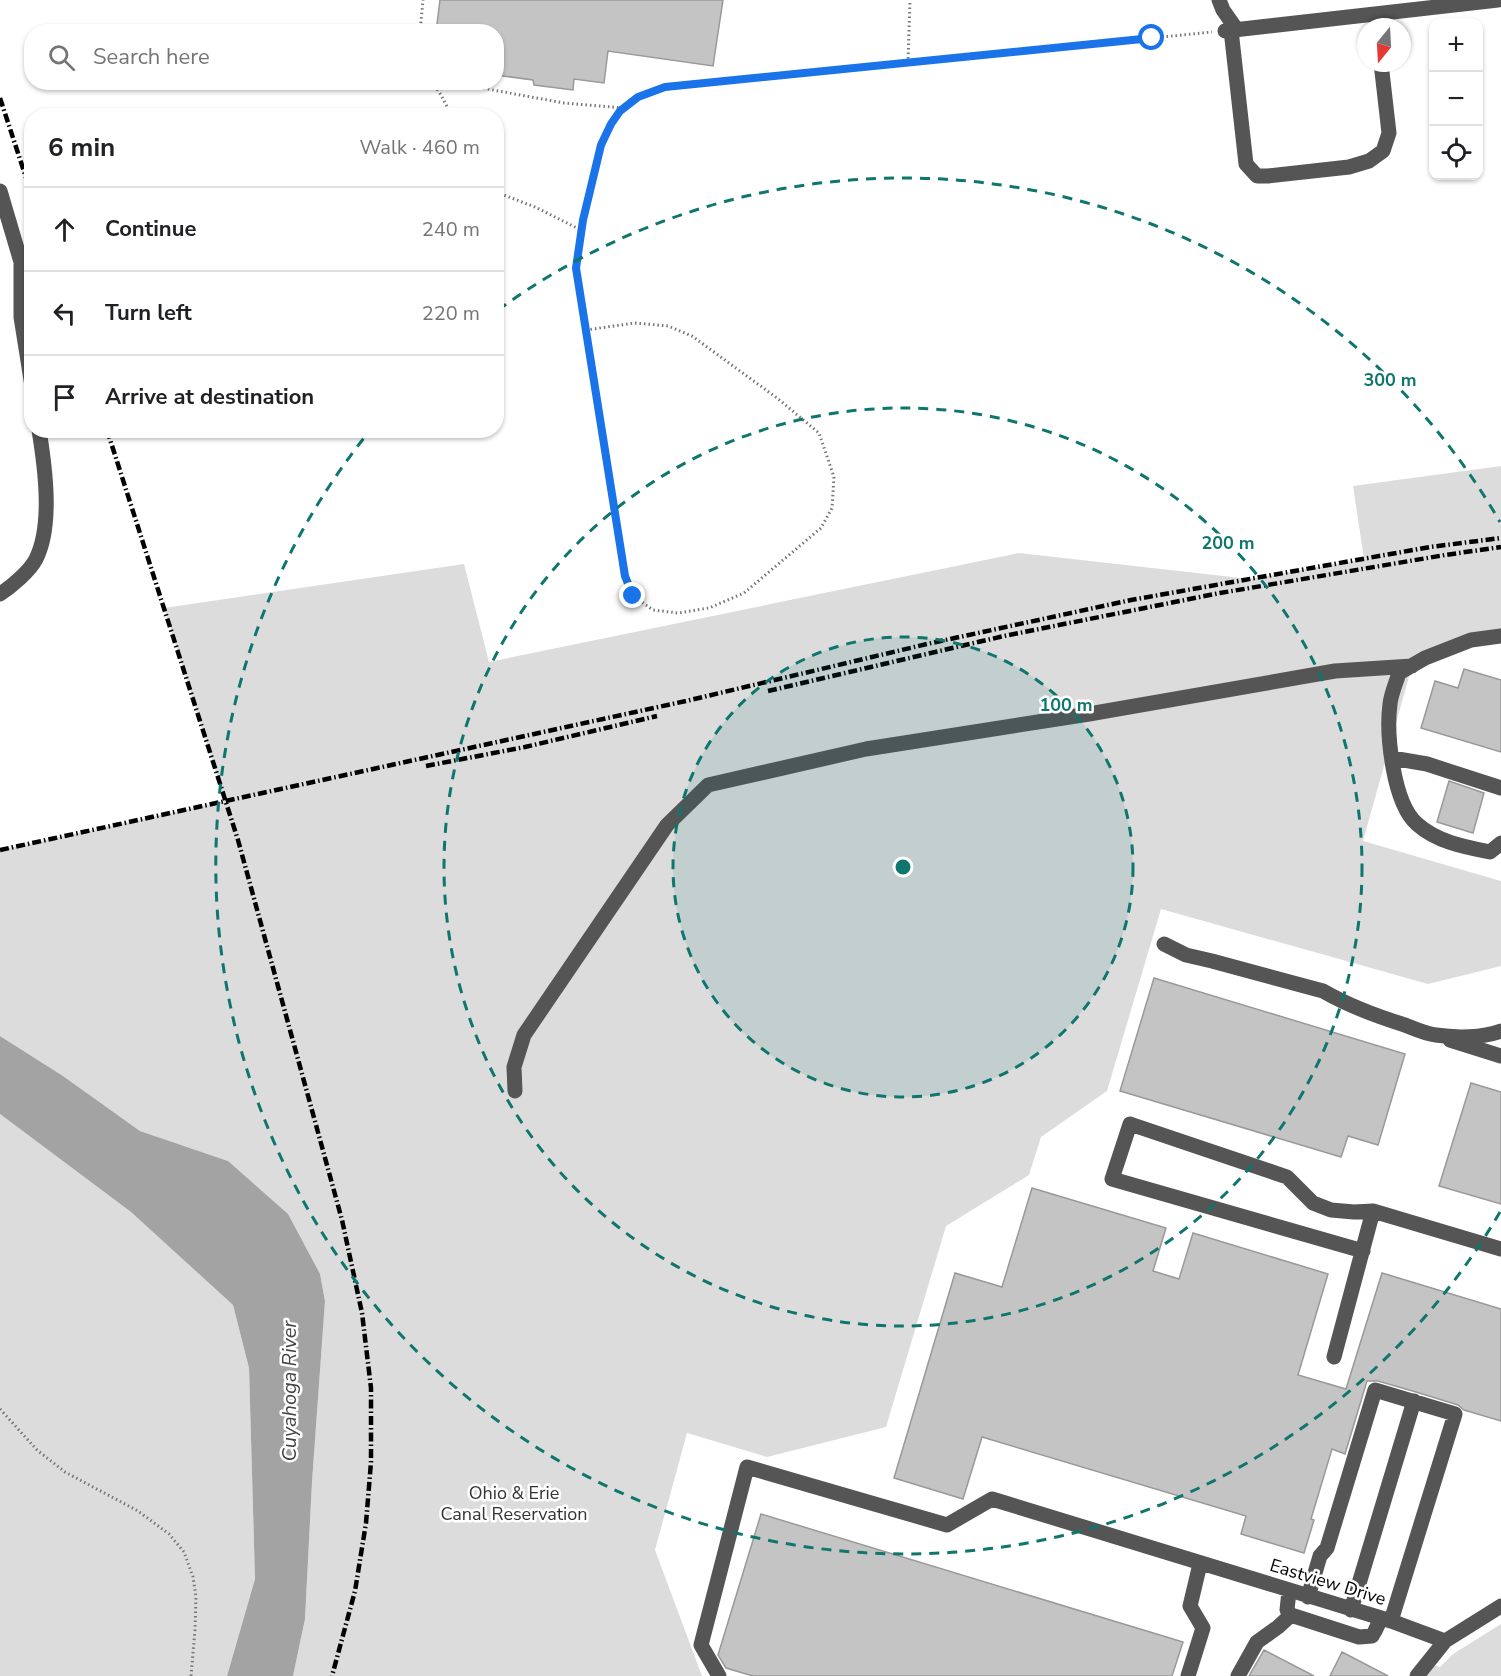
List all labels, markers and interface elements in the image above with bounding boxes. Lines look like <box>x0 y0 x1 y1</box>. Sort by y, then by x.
north arrow <box>1357 18 1411 72</box>
map controls <box>1429 18 1483 180</box>
button: + <box>1429 18 1483 72</box>
search box <box>24 24 504 90</box>
route start <box>1138 24 1164 50</box>
icon: search <box>45 41 78 74</box>
text: Search here <box>93 42 210 72</box>
button: − <box>1429 72 1483 126</box>
button: locate <box>1429 126 1483 180</box>
text: 6 min <box>48 130 115 165</box>
text: Walk · 460 m <box>360 134 480 161</box>
icon: ahead <box>48 213 81 246</box>
text: Continue <box>105 214 196 244</box>
text: 240 m <box>422 216 480 243</box>
icon: left <box>48 297 81 330</box>
text: Turn left <box>105 298 192 328</box>
text: 220 m <box>422 300 480 327</box>
text: 300 m <box>1363 368 1417 392</box>
icon: arrive <box>48 381 81 414</box>
text: Arrive at destination <box>105 382 314 412</box>
text: 200 m <box>1201 531 1255 555</box>
route end <box>619 582 645 608</box>
text: 100 m <box>1039 693 1093 717</box>
centre of rings <box>893 857 913 877</box>
water label: Cuyahoga River <box>276 1320 303 1462</box>
park label: Ohio & Erie Canal Reservation <box>440 1481 588 1526</box>
street label: Eastview Drive <box>1267 1553 1389 1611</box>

